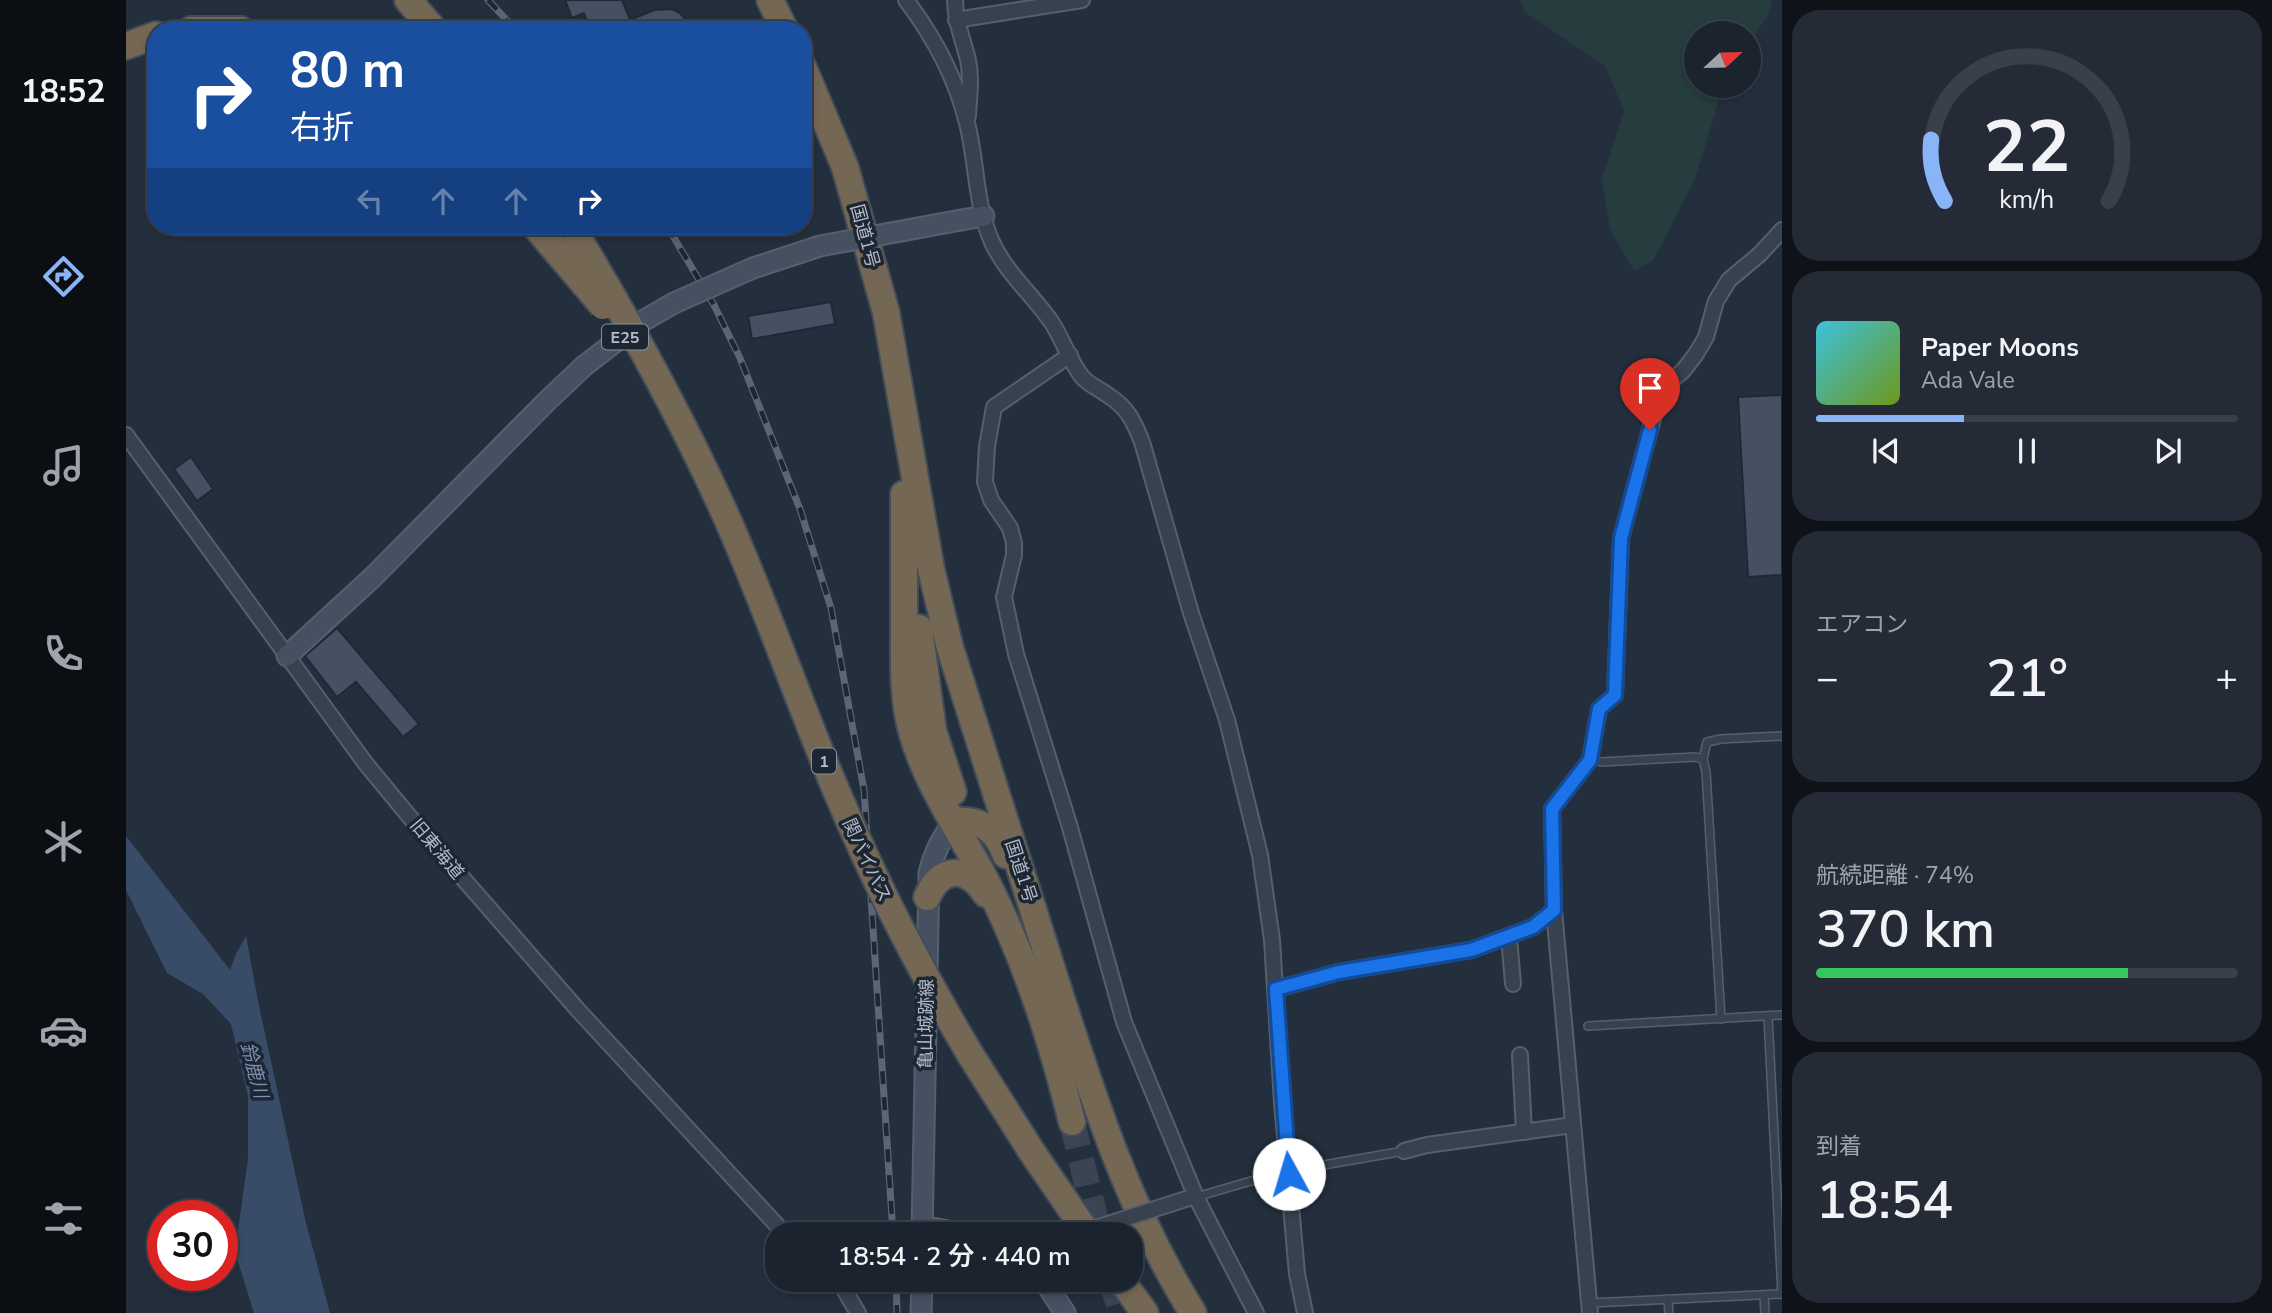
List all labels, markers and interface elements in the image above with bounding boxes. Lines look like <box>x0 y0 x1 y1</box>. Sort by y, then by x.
north arrow <box>1684 21 1760 98</box>
map controls <box>1684 21 1761 98</box>
text: 80 m <box>290 37 405 104</box>
icon: right <box>175 49 266 140</box>
text: 18:52 <box>21 70 105 113</box>
text: 22 <box>1983 98 2071 198</box>
text: 右折 <box>290 106 354 149</box>
icon: left <box>351 182 389 220</box>
icon: ahead <box>424 182 462 220</box>
icon: ahead <box>497 182 535 220</box>
icon: right <box>570 182 608 220</box>
text: km/h <box>1999 183 2055 217</box>
street label: 国道1号 <box>845 202 885 270</box>
icon: directions <box>39 252 88 301</box>
road number: E25 <box>602 324 648 350</box>
text: Paper Moons <box>1921 330 2079 365</box>
pin <box>1620 358 1680 430</box>
text: Ada Vale <box>1921 365 2015 396</box>
icon: arrive <box>1631 369 1669 407</box>
icon: previous <box>1867 432 1905 470</box>
icon: pause <box>2008 432 2046 470</box>
icon: next <box>2149 432 2187 470</box>
icon: music <box>39 441 88 490</box>
text: エアコン <box>1816 609 1908 640</box>
icon: phone <box>39 629 88 678</box>
text: 21° <box>1986 643 2068 714</box>
text: − <box>1816 653 1839 704</box>
text: + <box>2215 653 2238 704</box>
road number: 1 <box>812 748 836 774</box>
street label: 旧東海道 <box>405 814 469 884</box>
street label: 関バイパス <box>837 814 897 906</box>
icon: climate <box>39 817 88 866</box>
street label: 国道1号 <box>1000 836 1042 906</box>
text: 航続距離 · 74% <box>1816 860 1974 891</box>
text: 370 km <box>1816 894 1995 965</box>
street label: 亀山城跡線 <box>913 979 939 1069</box>
icon: car <box>39 1006 88 1055</box>
water label: 鈴鹿川 <box>234 1039 274 1103</box>
text: 到着 <box>1816 1131 1862 1162</box>
position arrow <box>1252 1137 1326 1211</box>
text: 18:54 <box>1816 1165 1953 1236</box>
icon: filters <box>39 1194 88 1243</box>
speed limit sign: 30 <box>147 1200 238 1291</box>
text: 18:54 · 2 分 · 440 m <box>838 1239 1070 1274</box>

